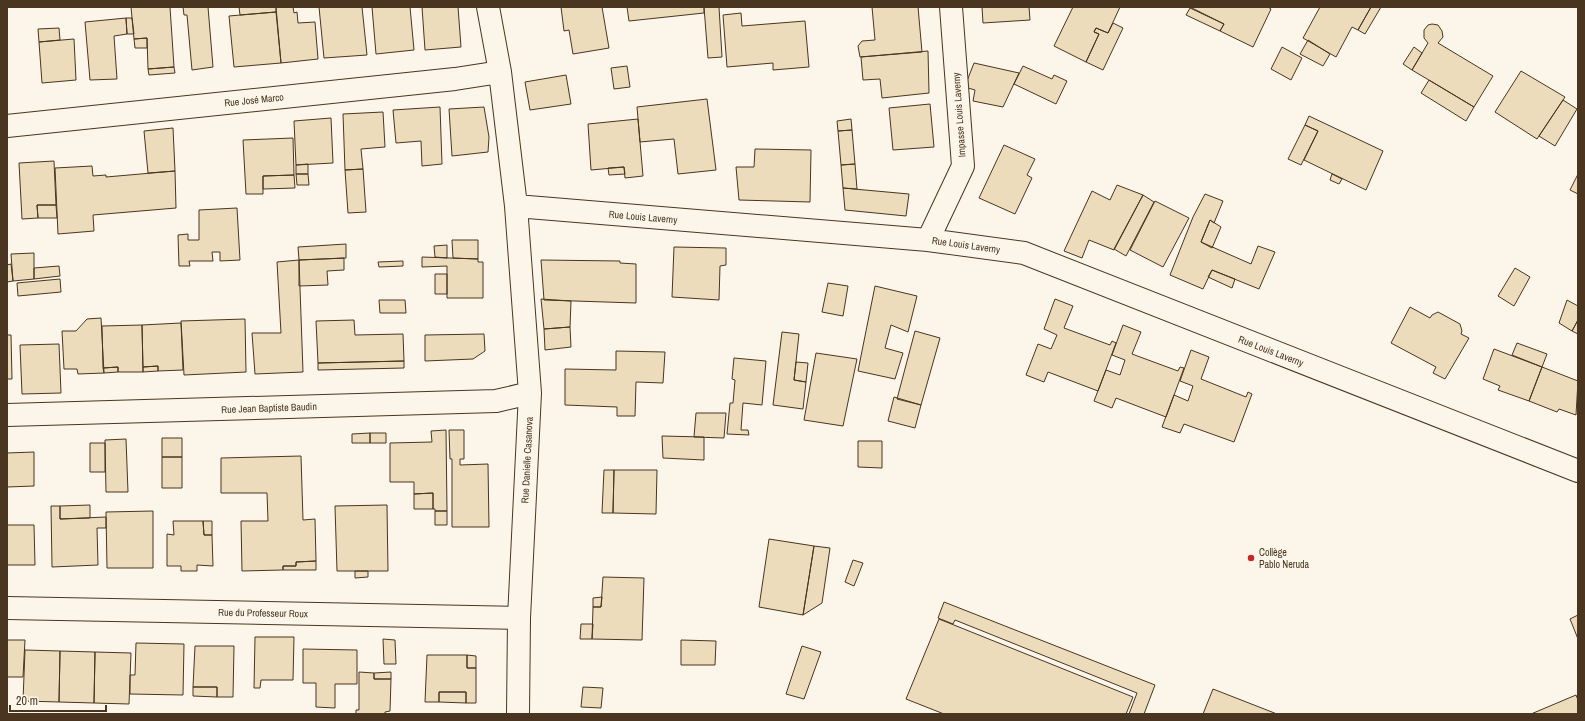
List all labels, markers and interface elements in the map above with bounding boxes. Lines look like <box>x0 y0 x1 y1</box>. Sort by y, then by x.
street label: Impasse Louis Laverny <box>949 71 968 158</box>
street label: Rue José Marco <box>224 90 285 110</box>
street label: Rue Louis Laverny <box>608 208 679 227</box>
street label: Rue Louis Laverny <box>931 234 1002 256</box>
street label: Rue Louis Laverny <box>1237 333 1306 370</box>
street label: Rue Jean Baptiste Baudin <box>221 400 317 416</box>
street label: Rue Danielle Casanova <box>518 416 536 504</box>
place label: Collège Pablo Neruda <box>1259 546 1310 571</box>
marker: Collège Pablo Neruda <box>1246 553 1256 563</box>
street label: Rue du Professeur Roux <box>218 606 309 620</box>
scale bar <box>10 687 106 713</box>
text: 20 m <box>16 693 38 709</box>

